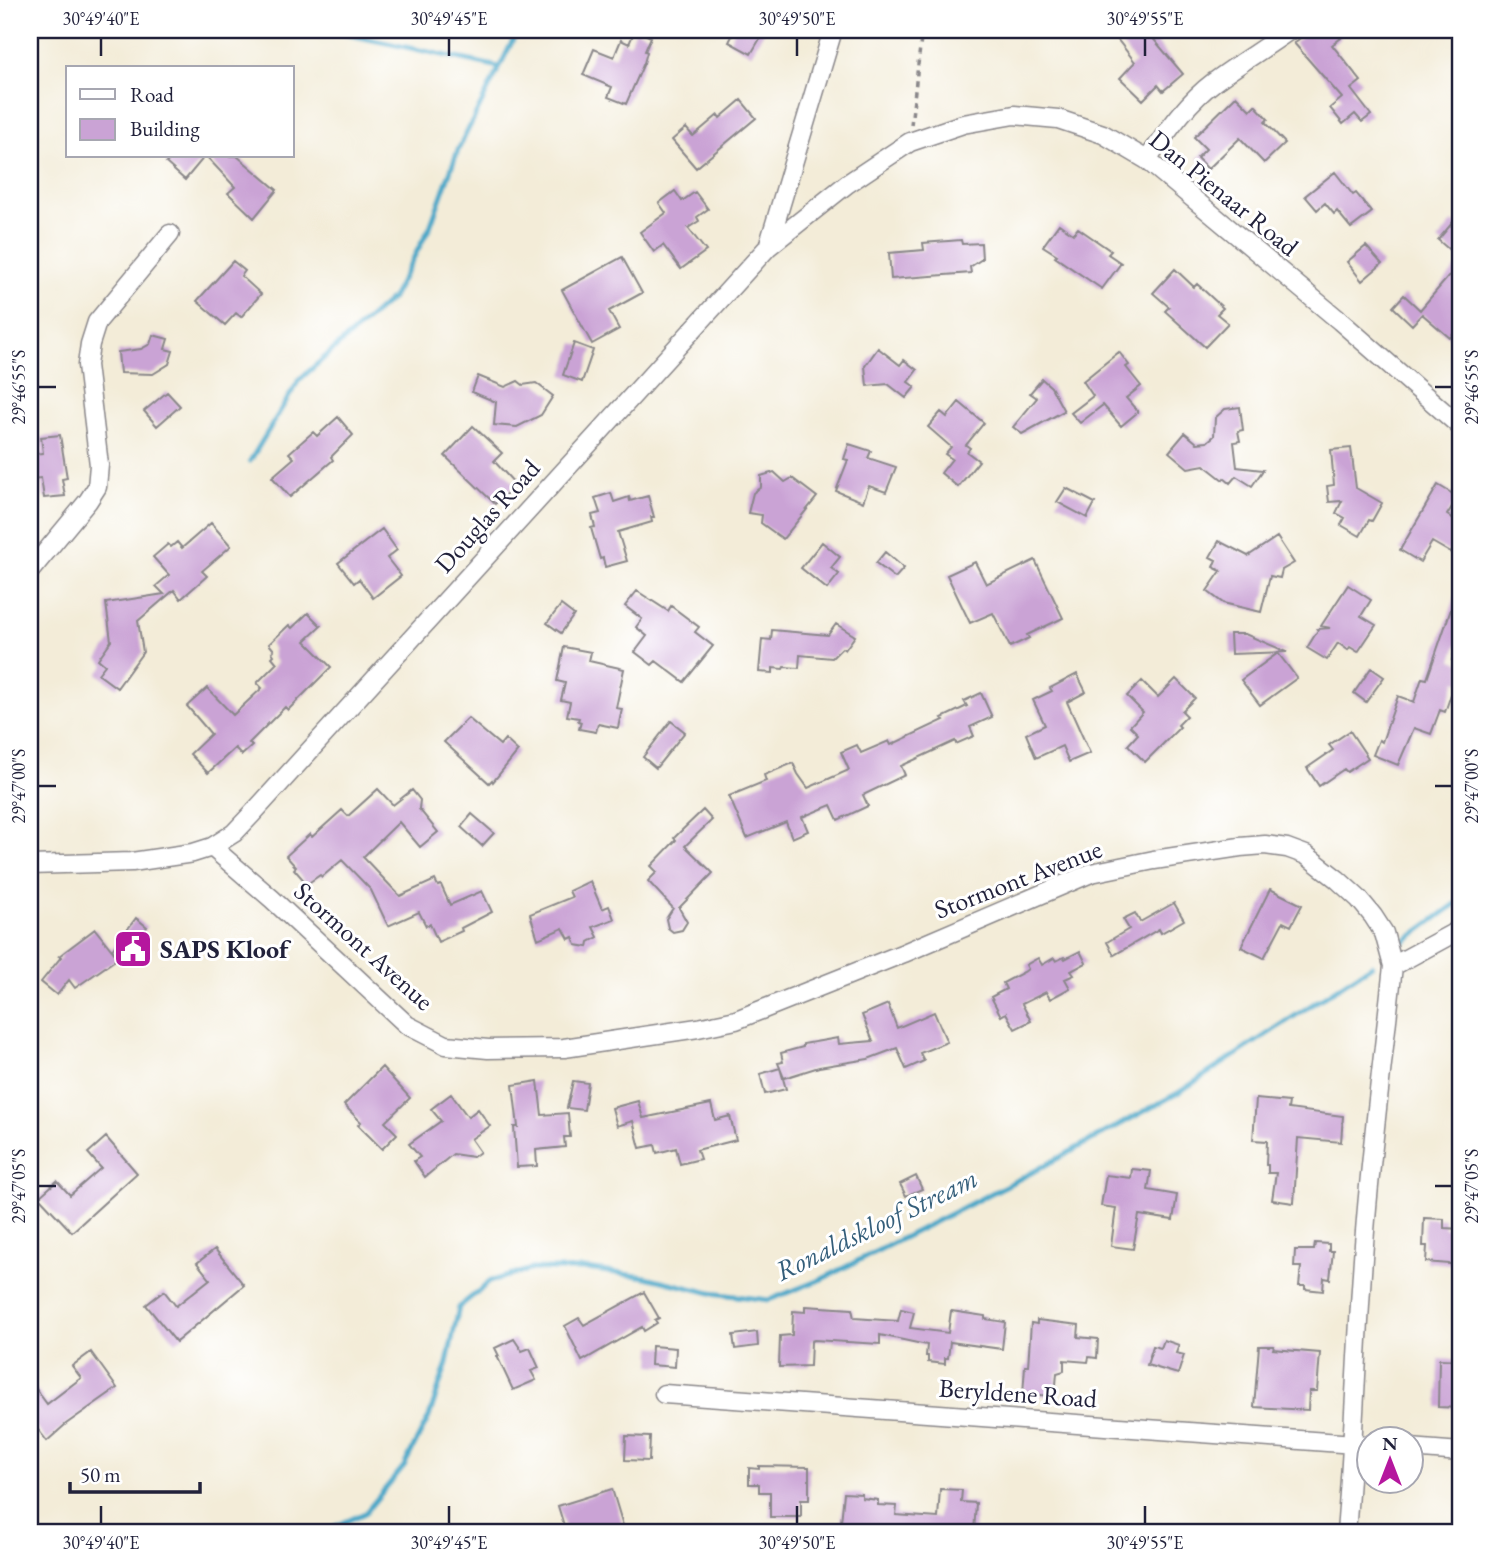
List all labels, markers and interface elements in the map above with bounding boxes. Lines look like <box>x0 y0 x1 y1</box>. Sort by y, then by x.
text: 30°49'40"E <box>63 7 139 30</box>
text: 30°49'45"E <box>411 7 487 30</box>
text: 30°49'50"E <box>759 7 835 30</box>
text: 30°49'55"E <box>1107 7 1183 30</box>
legend <box>66 66 294 158</box>
text: Road <box>130 81 174 108</box>
text: Building <box>130 115 200 142</box>
street label: Dan Pienaar Road <box>1142 122 1306 264</box>
text: 29°46'55"S <box>7 350 30 424</box>
text: 29°46'55"S <box>1460 350 1483 424</box>
street label: Douglas Road <box>427 451 548 580</box>
text: 29°47'00"S <box>7 749 30 823</box>
text: 29°47'00"S <box>1460 749 1483 823</box>
street label: Stormont Avenue <box>929 831 1107 927</box>
street label: Stormont Avenue <box>287 874 441 1018</box>
public building icon: SAPS Kloof <box>112 928 154 970</box>
place label: SAPS Kloof <box>160 932 292 966</box>
text: 29°47'05"S <box>7 1149 30 1223</box>
text: 29°47'05"S <box>1460 1149 1483 1223</box>
water label: Ronaldskloof Stream <box>769 1159 983 1289</box>
street label: Beryldene Road <box>938 1371 1099 1416</box>
north arrow <box>1354 1426 1424 1496</box>
text: N <box>1382 1431 1398 1456</box>
scale bar <box>70 1450 200 1494</box>
text: 50 m <box>80 1461 121 1488</box>
text: 30°49'40"E <box>63 1531 139 1554</box>
text: 30°49'45"E <box>411 1531 487 1554</box>
text: 30°49'50"E <box>759 1531 835 1554</box>
text: 30°49'55"E <box>1107 1531 1183 1554</box>

